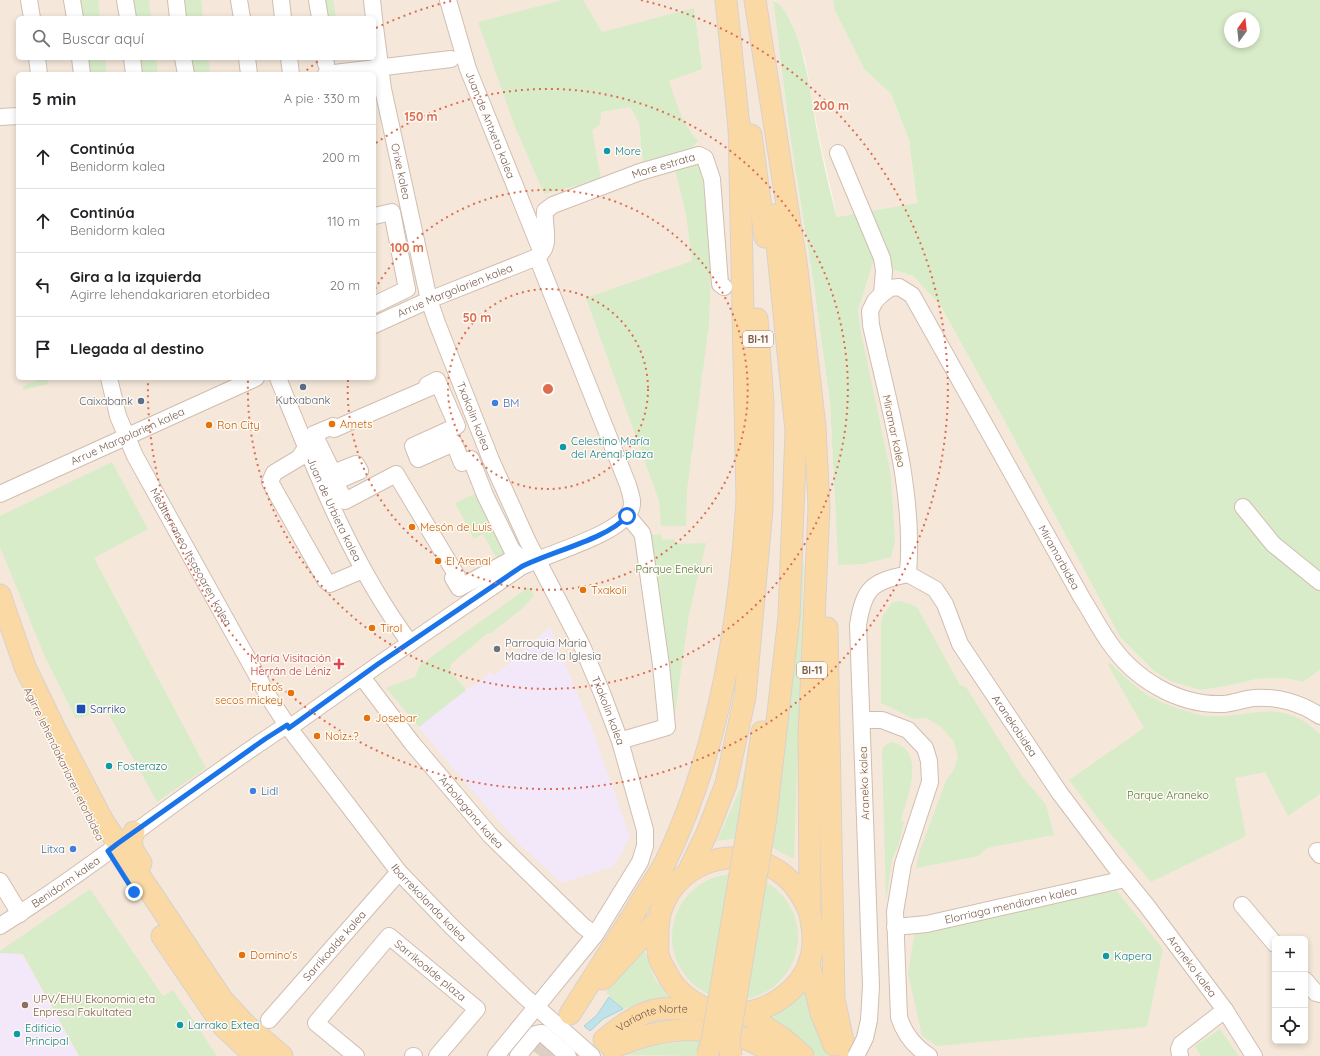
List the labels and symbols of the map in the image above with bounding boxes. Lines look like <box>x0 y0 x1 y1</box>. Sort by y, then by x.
north arrow <box>1224 12 1260 48</box>
street label: Juan de Antxeta kalea <box>463 69 518 181</box>
text: 200 m <box>813 98 849 113</box>
text: 150 m <box>404 109 438 124</box>
street label: Orixe kalea <box>388 142 414 201</box>
place label: More <box>615 144 641 158</box>
marker: More <box>602 146 612 156</box>
street label: More estrata <box>630 150 697 182</box>
text: 100 m <box>390 240 424 255</box>
street label: Arrue Margolarien kalea <box>395 260 515 321</box>
text: 50 m <box>463 310 491 325</box>
road number: BI-11 <box>743 331 773 347</box>
street label: Txakolin kalea <box>454 380 494 453</box>
marker: Kutxabank <box>298 382 308 392</box>
centre of rings <box>541 382 555 396</box>
place label: Kutxabank <box>276 393 331 407</box>
street label: Miramar kalea <box>879 393 909 469</box>
place label: Caixabank <box>79 394 133 408</box>
marker: Caixabank <box>136 396 146 406</box>
place label: BM <box>503 396 519 410</box>
marker: BM <box>490 398 500 408</box>
street label: Arrue Margolarien kalea <box>68 404 187 468</box>
place label: Amets <box>340 417 372 431</box>
place label: Ron City <box>217 418 260 432</box>
marker: Amets <box>327 419 337 429</box>
marker: Ron City <box>204 420 214 430</box>
place label: Celestino María del Arenal plaza <box>571 434 653 461</box>
marker: Celestino María del Arenal plaza <box>558 442 568 452</box>
street label: Juan de Urbieta kalea <box>304 455 365 564</box>
street label: Mediterraneo Itsasoaren kalea <box>147 485 235 629</box>
route start <box>618 507 636 525</box>
place label: Mesón de Luis <box>420 520 492 534</box>
marker: Mesón de Luis <box>407 522 417 532</box>
street label: Miramarbidea <box>1035 523 1083 592</box>
place label: El Arenal <box>446 554 491 568</box>
marker: El Arenal <box>433 556 443 566</box>
park label: Parque Enekuri <box>636 562 712 576</box>
place label: Txakoli <box>591 583 627 597</box>
marker: Txakoli <box>578 585 588 595</box>
place label: Tirol <box>380 621 402 635</box>
marker: Tirol <box>367 623 377 633</box>
place label: Parroquia Maria Madre de la Iglesia <box>505 636 601 663</box>
marker: Parroquia Maria Madre de la Iglesia <box>492 644 502 654</box>
place label: María Visitación Herrán de Léniz <box>250 651 331 678</box>
marker: María Visitación Herrán de Léniz <box>334 659 344 669</box>
road number: BI-11 <box>797 662 827 678</box>
street label: Txakolin kalea <box>589 674 628 747</box>
place label: Frutos secos mickey <box>215 680 283 707</box>
street label: Agirre lehendakariaren etorbidea <box>21 685 107 843</box>
marker: Frutos secos mickey <box>286 688 296 698</box>
street label: Aranekobidea <box>989 692 1040 759</box>
place label: Sarriko <box>90 702 126 716</box>
marker: Sarriko <box>75 703 87 715</box>
place label: Josebar <box>375 711 418 725</box>
marker: Josebar <box>362 713 372 723</box>
place label: Noiz...? <box>325 729 359 743</box>
marker: Noiz...? <box>312 731 322 741</box>
street label: Araneko kalea <box>856 746 872 820</box>
place label: Fosterazo <box>117 759 168 773</box>
marker: Fosterazo <box>104 761 114 771</box>
street label: Arbolagana kalea <box>436 773 507 851</box>
place label: Lidl <box>261 784 278 798</box>
marker: Lidl <box>248 786 258 796</box>
park label: Parque Araneko <box>1127 788 1209 802</box>
place label: Litxa <box>41 842 65 856</box>
marker: Litxa <box>68 844 78 854</box>
street label: Benidorm kalea <box>29 853 103 911</box>
street label: Ibarrekolanda kalea <box>388 861 470 944</box>
route end <box>125 883 143 901</box>
street label: Elorriaga mendiaren kalea <box>943 883 1078 927</box>
street label: Sarrikoalde kalea <box>300 908 369 984</box>
street label: Araneko kalea <box>1164 933 1220 1000</box>
street label: Sarrikoalde plaza <box>392 936 469 1004</box>
place label: Domino's <box>250 948 297 962</box>
place label: Kapera <box>1114 949 1152 963</box>
marker: Domino's <box>237 950 247 960</box>
marker: Kapera <box>1101 951 1111 961</box>
place label: UPV/EHU Ekonomia eta Enpresa Fakultatea <box>33 992 155 1019</box>
marker: UPV/EHU Ekonomia eta Enpresa Fakultatea <box>20 1000 30 1010</box>
street label: Variante Norte <box>613 1002 688 1035</box>
place label: Larrako Extea <box>188 1018 260 1032</box>
marker: Larrako Extea <box>175 1020 185 1030</box>
place label: Edificio Principal <box>25 1021 68 1048</box>
marker: Edificio Principal <box>12 1029 22 1039</box>

